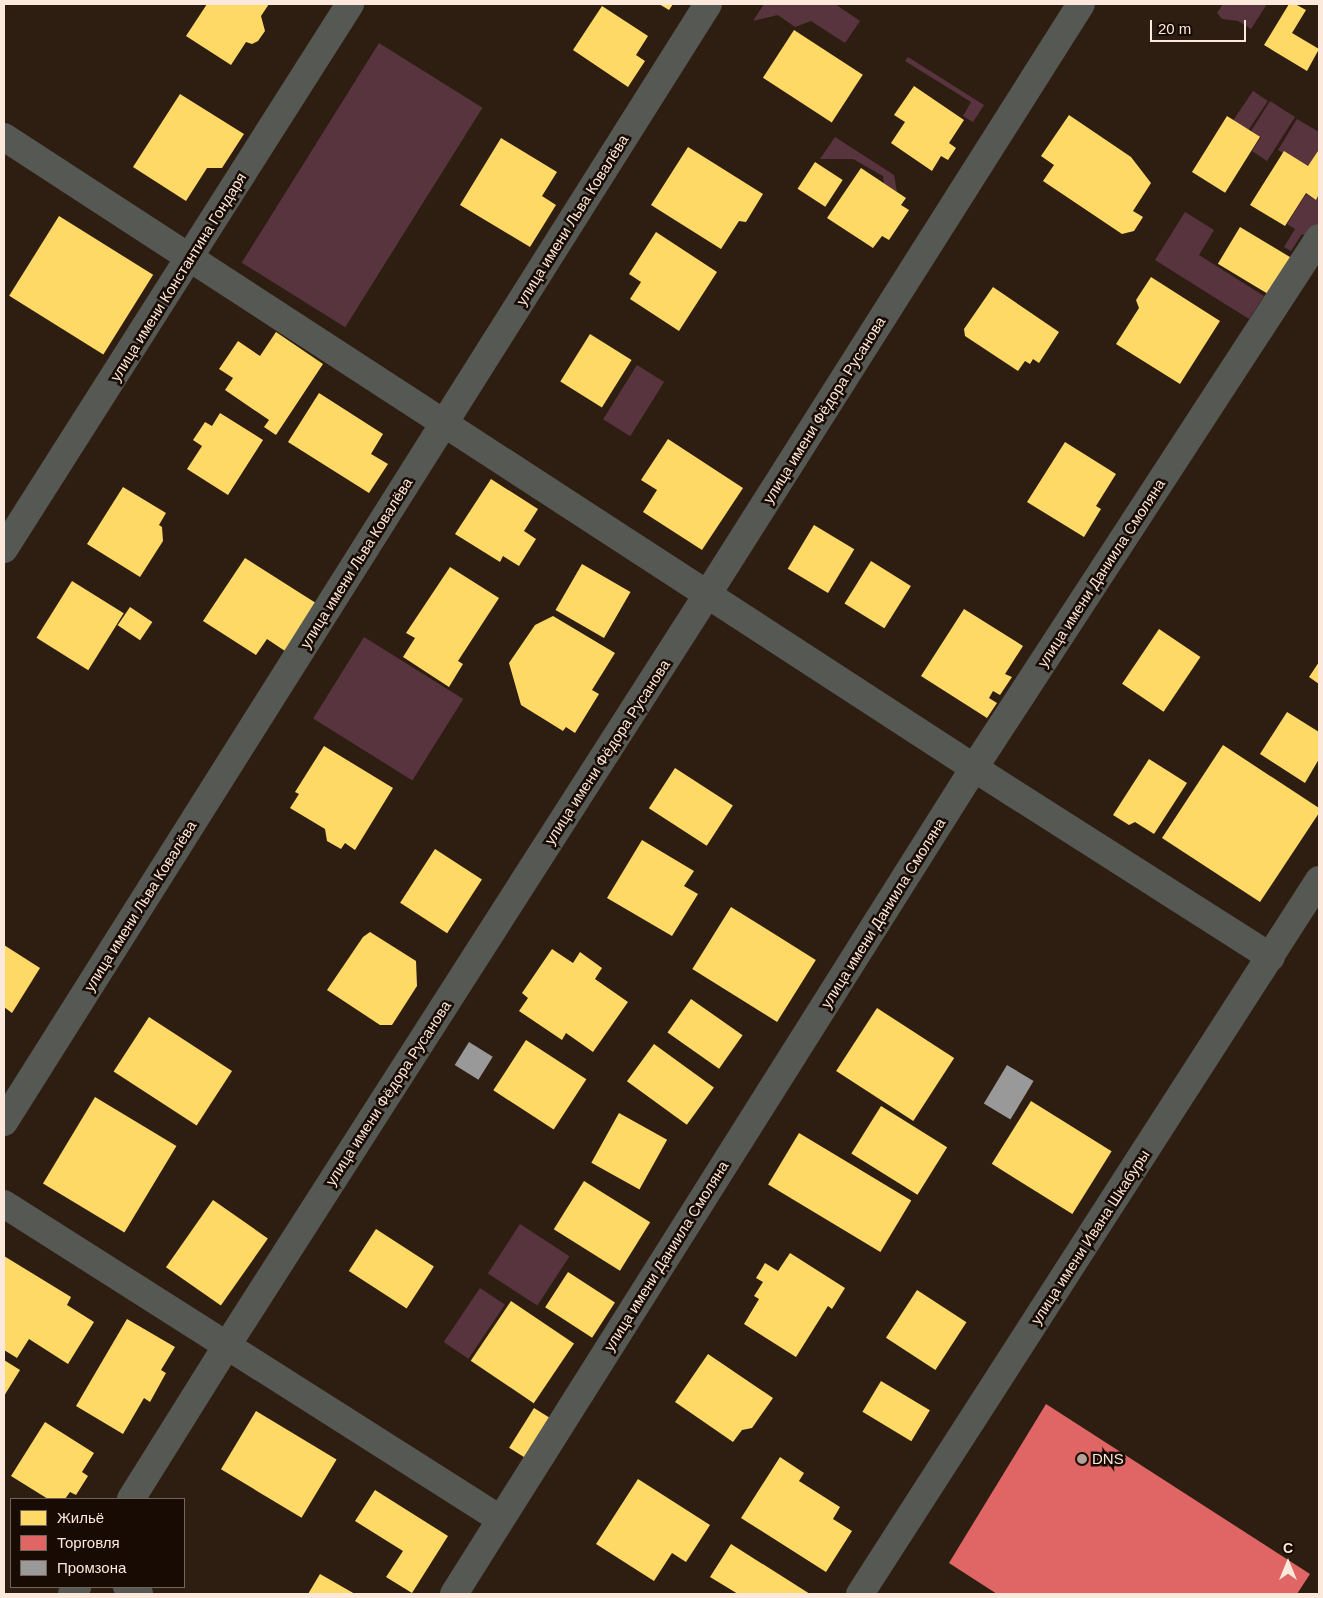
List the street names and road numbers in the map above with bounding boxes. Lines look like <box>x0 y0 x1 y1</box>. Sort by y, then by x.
street label: улица имени Льва Ковалёва <box>512 131 632 309</box>
street label: улица имени Константина Гондаря <box>106 169 250 385</box>
street label: улица имени Фёдора Русанова <box>759 313 889 507</box>
street label: улица имени Льва Ковалёва <box>296 474 416 652</box>
street label: улица имени Даниила Смоляна <box>1033 476 1169 670</box>
street label: улица имени Фёдора Русанова <box>540 656 674 848</box>
street label: улица имени Даниила Смоляна <box>817 815 949 1011</box>
street label: улица имени Льва Ковалёва <box>80 817 200 995</box>
street label: улица имени Фёдора Русанова <box>321 997 455 1189</box>
street label: улица имени Ивана Шкабуры <box>1027 1146 1153 1328</box>
street label: улица имени Даниила Смоляна <box>600 1158 732 1354</box>

